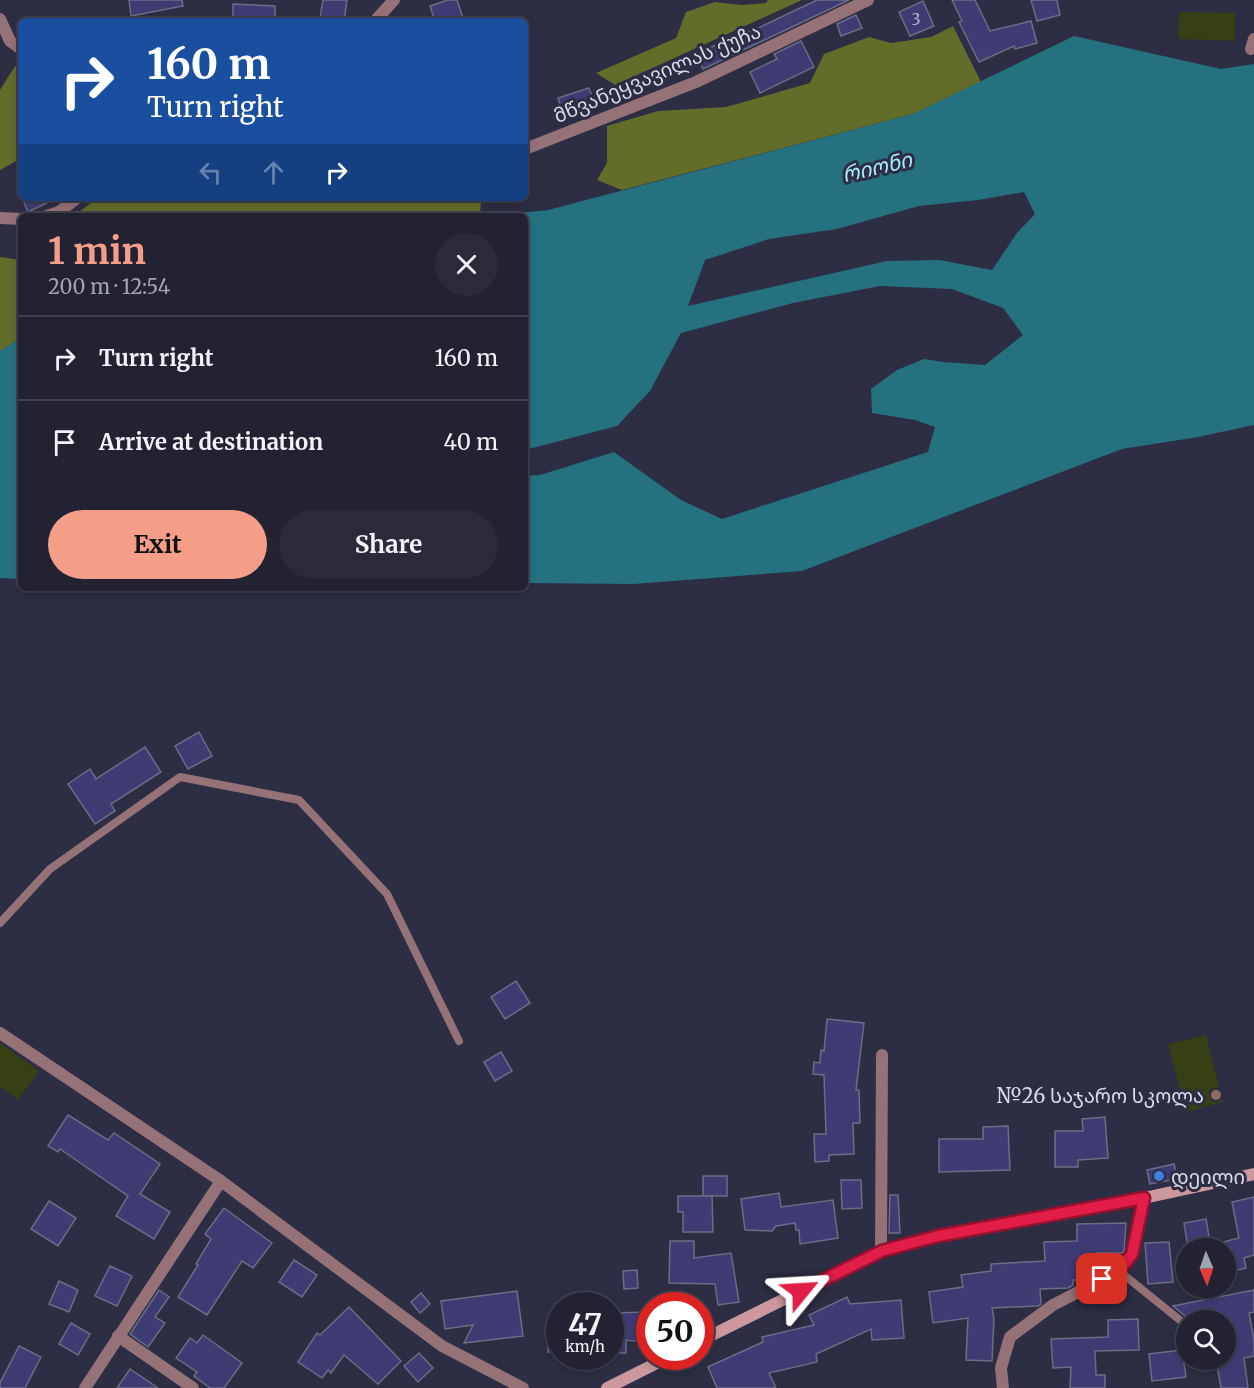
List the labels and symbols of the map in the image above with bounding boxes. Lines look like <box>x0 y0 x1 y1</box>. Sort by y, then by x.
house number: 3 <box>911 9 921 29</box>
street label: მწვანეყვავილას ქუჩა <box>550 18 765 129</box>
water label: რიონი <box>840 146 915 188</box>
place label: №26 საჯარო სკოლა <box>997 1083 1204 1109</box>
marker: №26 საჯარო სკოლა <box>1209 1088 1223 1102</box>
place label: დეილი <box>1171 1164 1245 1190</box>
marker: დეილი <box>1152 1169 1166 1183</box>
north arrow <box>1176 1238 1236 1298</box>
pin <box>1076 1253 1127 1304</box>
position arrow <box>769 1259 833 1323</box>
speed limit sign: 50 <box>636 1292 714 1370</box>

